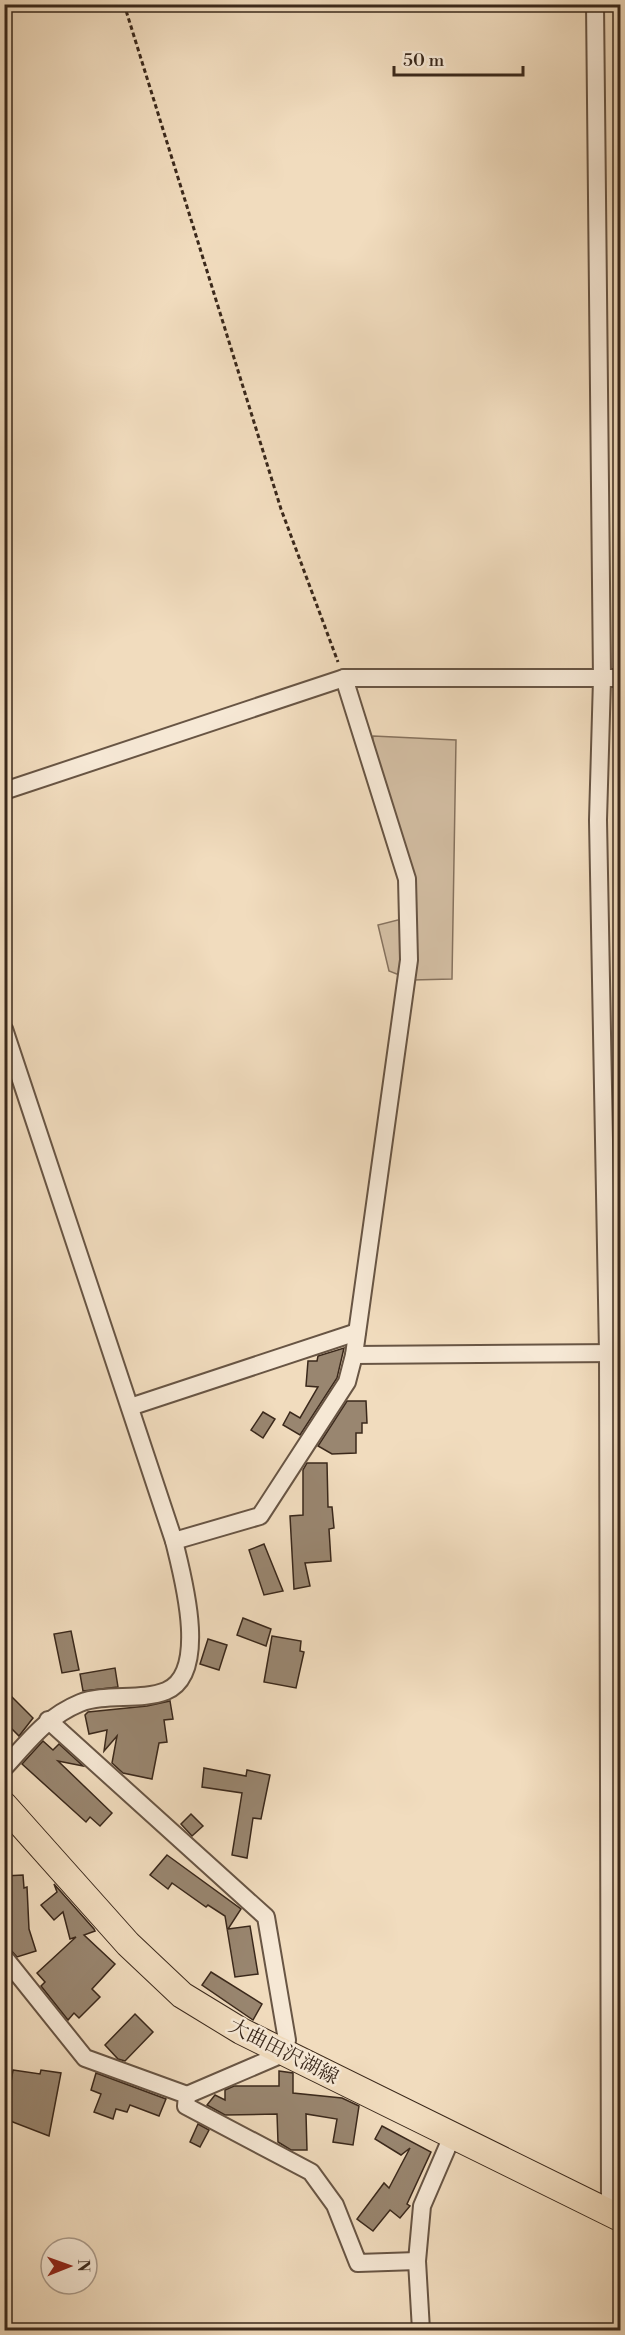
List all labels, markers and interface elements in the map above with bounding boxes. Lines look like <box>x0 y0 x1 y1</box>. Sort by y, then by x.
scale bar <box>394 39 523 77</box>
text: 50 m <box>403 49 445 72</box>
street label: 大曲田沢湖線 <box>224 2014 342 2091</box>
north arrow <box>39 2236 99 2296</box>
text: N <box>73 2259 93 2273</box>

